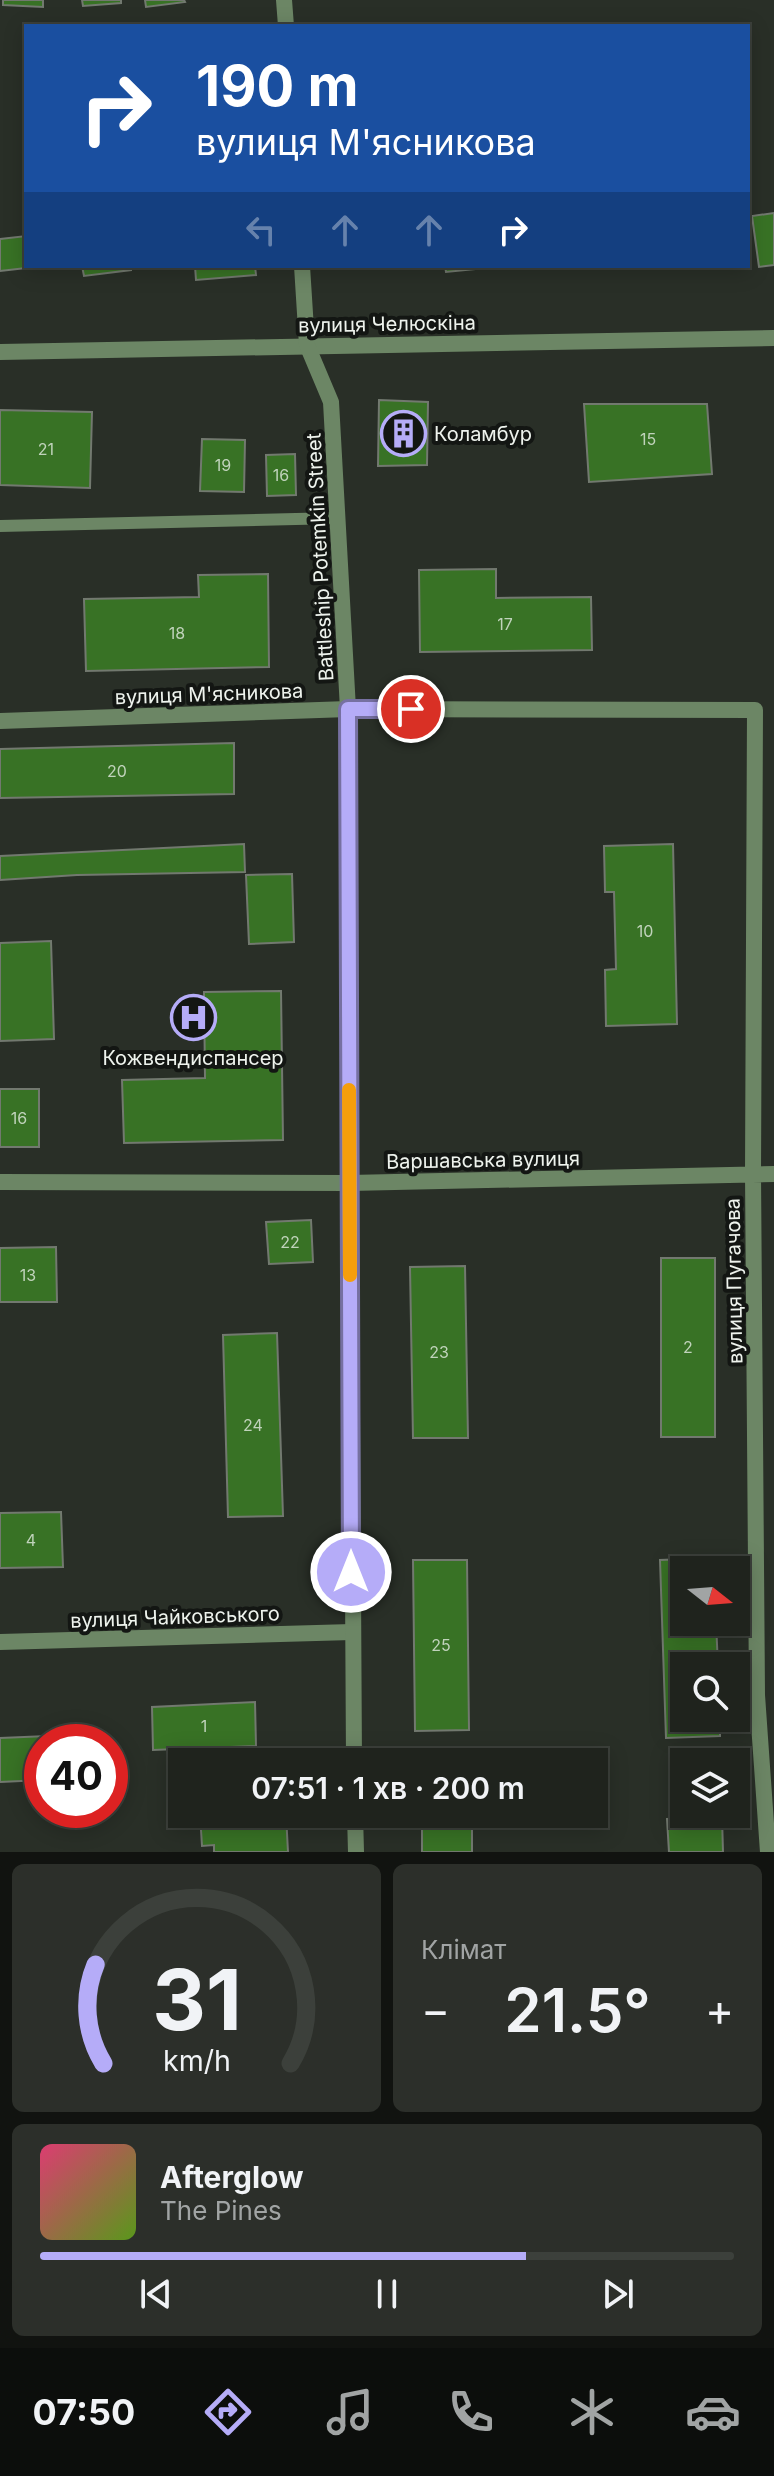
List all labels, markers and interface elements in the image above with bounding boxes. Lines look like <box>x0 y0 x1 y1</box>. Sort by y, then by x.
text: 190 m <box>196 52 359 120</box>
icon: right <box>64 56 168 160</box>
text: вулиця М'ясникова <box>196 120 536 164</box>
icon: left <box>239 208 283 252</box>
icon: ahead <box>323 208 367 252</box>
icon: ahead <box>407 208 451 252</box>
icon: right <box>491 208 535 252</box>
street label: вулиця Челюскіна <box>298 310 476 338</box>
building icon: Коламбур <box>379 410 427 458</box>
place label: Коламбур <box>434 422 532 446</box>
house number: 15 <box>640 429 656 449</box>
street label: Battleship Potemkin Street <box>301 432 338 682</box>
house number: 21 <box>38 439 54 459</box>
house number: 19 <box>215 455 231 475</box>
house number: 16 <box>273 465 289 485</box>
house number: 17 <box>497 614 513 634</box>
house number: 18 <box>169 623 185 643</box>
pin <box>377 675 445 743</box>
street label: вулиця М'ясникова <box>114 679 304 709</box>
icon: arrive <box>389 687 433 731</box>
house number: 20 <box>107 761 127 781</box>
house number: 10 <box>637 921 653 941</box>
hospital icon: Кожвендиспансер <box>169 994 217 1042</box>
place label: Кожвендиспансер <box>102 1046 284 1070</box>
house number: 16 <box>11 1108 27 1128</box>
street label: Варшавська вулиця <box>386 1146 580 1174</box>
street label: вулиця Пугачова <box>721 1198 747 1364</box>
house number: 22 <box>280 1232 300 1252</box>
house number: 13 <box>20 1265 36 1285</box>
house number: 2 <box>683 1337 693 1357</box>
house number: 23 <box>429 1342 449 1362</box>
house number: 24 <box>243 1415 263 1435</box>
house number: 4 <box>26 1530 36 1550</box>
position arrow <box>309 1530 393 1614</box>
north arrow <box>670 1556 750 1636</box>
map controls <box>670 1556 750 1828</box>
street label: вулиця Чайковського <box>70 1601 280 1633</box>
house number: 25 <box>431 1635 451 1655</box>
button: search <box>670 1652 750 1732</box>
house number: 1 <box>201 1716 207 1736</box>
speed limit sign: 40 <box>24 1724 128 1828</box>
button: layers <box>670 1748 750 1828</box>
text: 07:51 · 1 хв · 200 m <box>251 1770 525 1806</box>
text: Клімат <box>421 1934 506 1965</box>
text: 31 <box>152 1949 241 2050</box>
text: 21.5° <box>504 1974 651 2046</box>
text: − <box>421 1983 450 2037</box>
text: + <box>705 1983 734 2037</box>
text: km/h <box>163 2043 230 2078</box>
text: Afterglow <box>160 2159 304 2195</box>
text: The Pines <box>160 2195 282 2226</box>
icon: previous <box>134 2272 178 2316</box>
icon: pause <box>365 2272 409 2316</box>
icon: next <box>596 2272 640 2316</box>
icon: directions <box>200 2384 256 2440</box>
icon: music <box>322 2384 378 2440</box>
icon: phone <box>443 2384 499 2440</box>
icon: climate <box>564 2384 620 2440</box>
icon: car <box>685 2384 741 2440</box>
text: 07:50 <box>33 2390 135 2434</box>

